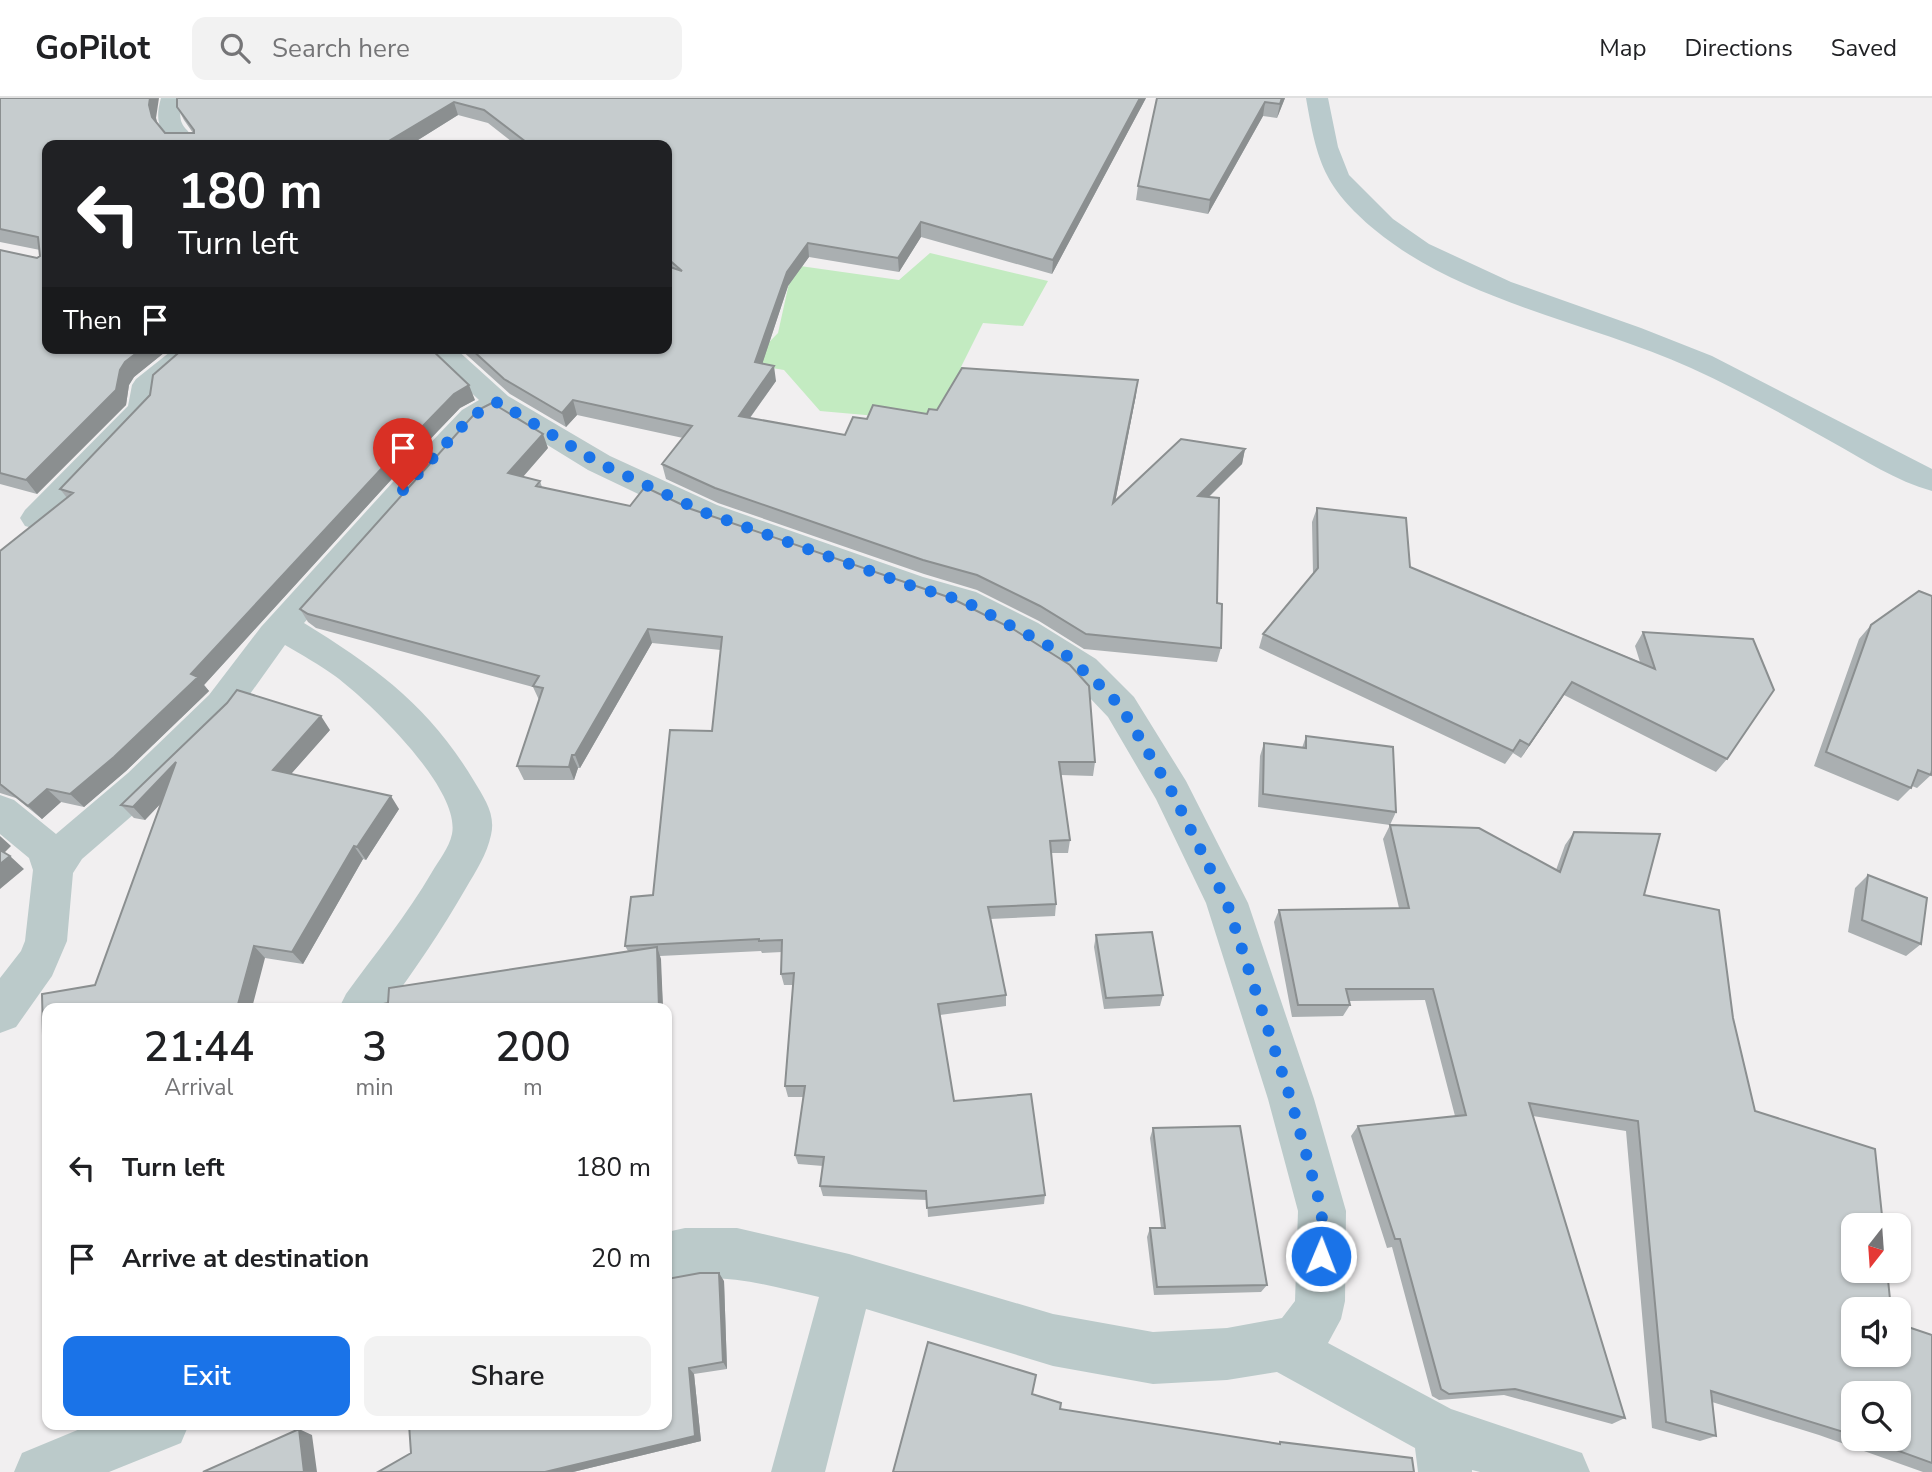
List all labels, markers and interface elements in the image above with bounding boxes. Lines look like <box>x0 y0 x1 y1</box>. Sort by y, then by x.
search box <box>192 17 682 80</box>
text: GoPilot <box>35 26 150 71</box>
icon: search <box>216 29 254 67</box>
text: Search here <box>272 31 410 66</box>
text: Map <box>1599 32 1646 64</box>
text: Directions <box>1684 32 1793 64</box>
text: Saved <box>1831 32 1897 64</box>
text: 180 m <box>178 158 322 225</box>
icon: left <box>63 168 154 259</box>
text: Turn left <box>178 222 298 265</box>
icon: arrive <box>136 301 174 339</box>
text: Then <box>63 303 122 338</box>
pin <box>373 418 433 490</box>
icon: arrive <box>384 429 422 467</box>
text: 21:44 <box>143 1019 254 1076</box>
text: 3 <box>362 1019 387 1076</box>
text: 200 <box>495 1019 571 1076</box>
text: Arrival <box>164 1072 233 1103</box>
text: min <box>356 1072 394 1103</box>
text: m <box>523 1072 543 1103</box>
icon: left <box>63 1149 101 1187</box>
text: Turn left <box>122 1150 225 1185</box>
text: 180 m <box>575 1150 651 1185</box>
north arrow <box>1841 1213 1911 1283</box>
map controls <box>1841 1213 1911 1451</box>
position arrow <box>1284 1219 1358 1293</box>
icon: arrive <box>63 1240 101 1278</box>
text: Arrive at destination <box>122 1241 369 1276</box>
text: 20 m <box>591 1241 651 1276</box>
button: sound <box>1841 1297 1911 1367</box>
button: Exit <box>63 1336 350 1416</box>
button: Share <box>364 1336 651 1416</box>
button: search <box>1841 1381 1911 1451</box>

